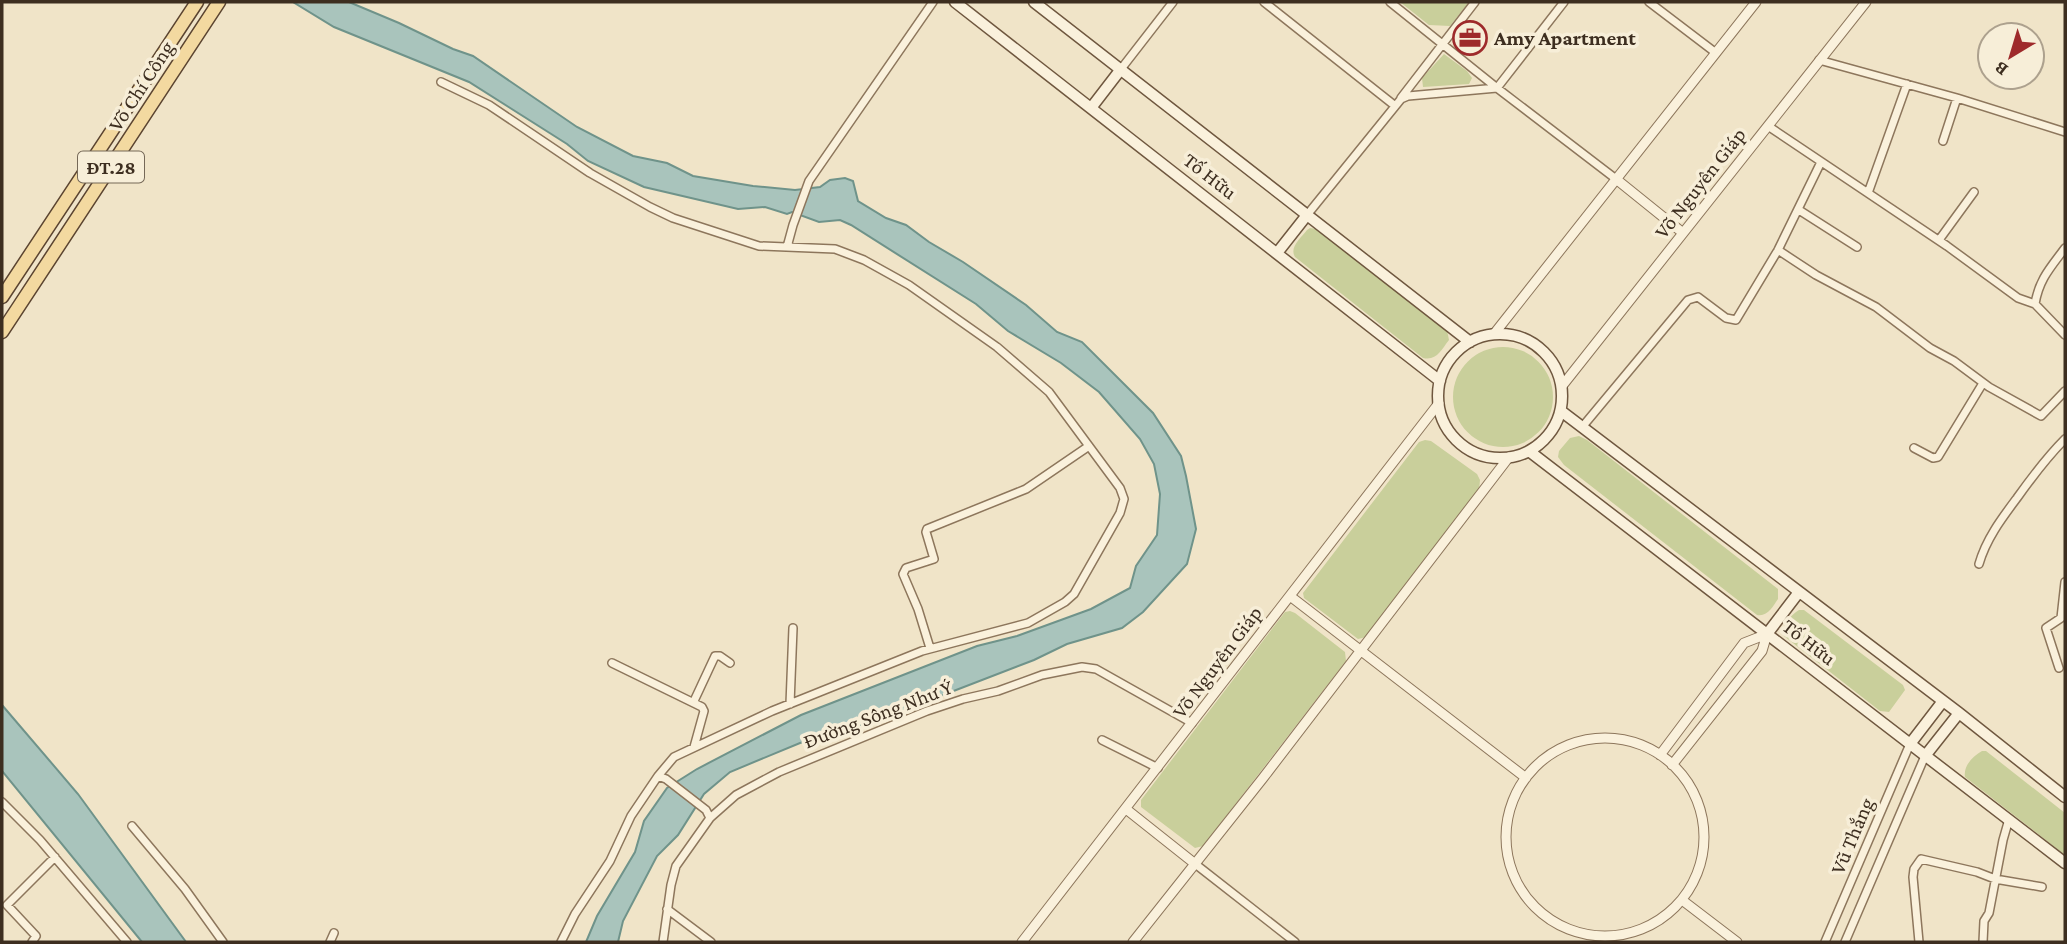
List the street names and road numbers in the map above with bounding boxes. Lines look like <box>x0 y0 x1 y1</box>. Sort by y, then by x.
street label: Võ Chí Công <box>103 36 179 136</box>
street label: Võ Nguyên Giáp <box>1649 123 1751 243</box>
street label: Tố Hữu <box>1179 148 1241 204</box>
road number: ĐT.28 <box>78 152 144 182</box>
street label: Võ Nguyên Giáp <box>1167 601 1267 723</box>
street label: Tố Hữu <box>1778 614 1840 670</box>
street label: Đường Sông Như Ý <box>800 674 957 753</box>
street label: Vũ Thắng <box>1825 794 1879 878</box>

